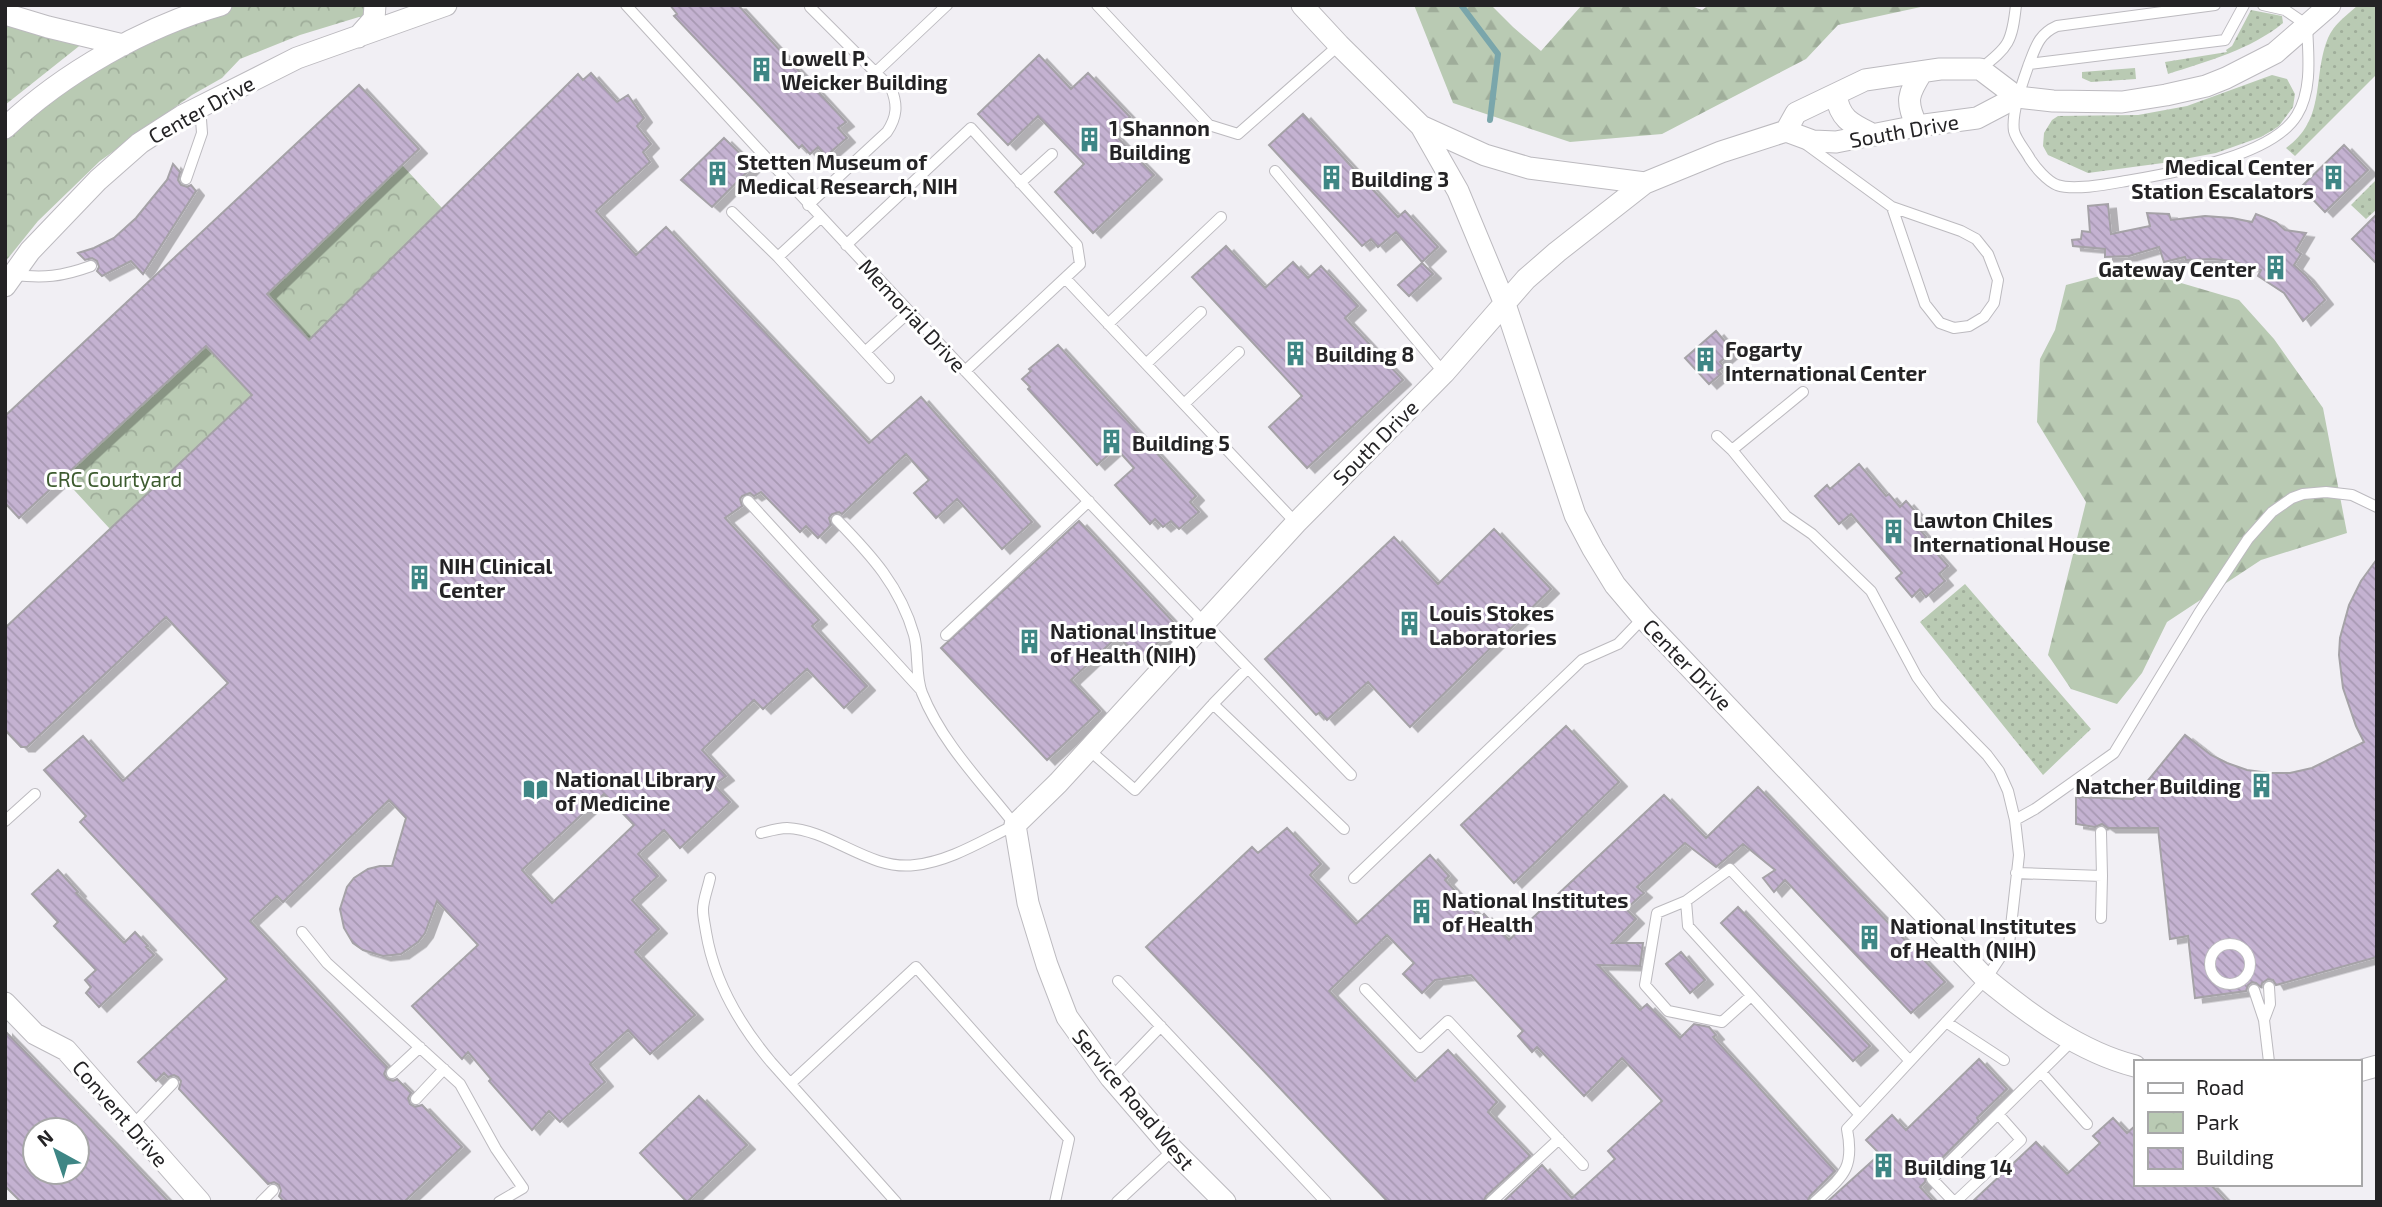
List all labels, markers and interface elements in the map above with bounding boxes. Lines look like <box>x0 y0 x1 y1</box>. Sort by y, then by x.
place label: Lowell P. Weicker Building <box>781 45 948 94</box>
building icon: Lowell P. Weicker Building <box>747 55 775 83</box>
street label: Center Drive <box>144 70 258 148</box>
street label: South Drive <box>1847 108 1961 152</box>
place label: 1 Shannon Building <box>1109 115 1210 164</box>
building icon: 1 Shannon Building <box>1075 125 1103 153</box>
place label: Stetten Museum of Medical Research, NIH <box>737 149 958 198</box>
place label: Medical Center Station Escalators <box>2131 154 2314 203</box>
building icon: Stetten Museum of Medical Research, NIH <box>703 159 731 187</box>
building icon: Building 3 <box>1317 164 1345 192</box>
building icon: Medical Center Station Escalators <box>2320 164 2348 192</box>
place label: Building 3 <box>1351 166 1449 191</box>
street label: Memorial Drive <box>854 253 972 377</box>
building icon: Gateway Center <box>2262 254 2290 282</box>
place label: Gateway Center <box>2098 256 2256 282</box>
place label: Fogarty International Center <box>1725 336 1926 385</box>
building icon: Building 8 <box>1281 339 1309 367</box>
place label: Building 8 <box>1315 341 1414 366</box>
building icon: Fogarty International Center <box>1691 346 1719 374</box>
street label: South Drive <box>1327 394 1423 490</box>
building icon: Building 5 <box>1098 428 1126 456</box>
place label: Building 5 <box>1132 430 1230 455</box>
park label: CRC Courtyard <box>46 466 182 491</box>
place label: Lawton Chiles International House <box>1913 507 2111 556</box>
building icon: Lawton Chiles International House <box>1879 517 1907 545</box>
place label: NIH Clinical Center <box>439 553 552 602</box>
building icon: NIH Clinical Center <box>405 563 433 591</box>
place label: Louis Stokes Laboratories <box>1429 600 1557 649</box>
building icon: Louis Stokes Laboratories <box>1395 610 1423 638</box>
street label: Center Drive <box>1638 613 1738 715</box>
place label: National Institue of Health (NIH) <box>1050 618 1217 667</box>
building icon: National Institue of Health (NIH) <box>1016 628 1044 656</box>
place label: National Library of Medicine <box>555 766 716 815</box>
building icon: Natcher Building <box>2247 771 2275 799</box>
place label: Natcher Building <box>2075 773 2241 798</box>
library icon: National Library of Medicine <box>521 776 549 804</box>
place label: National Institutes of Health <box>1442 887 1628 936</box>
building icon: National Institutes of Health <box>1408 897 1436 925</box>
place label: National Institutes of Health (NIH) <box>1890 913 2076 962</box>
building icon: National Institutes of Health (NIH) <box>1856 923 1884 951</box>
street label: Service Road West <box>1068 1023 1200 1175</box>
street label: Convent Drive <box>68 1055 174 1171</box>
legend <box>2134 1060 2361 1186</box>
text: Road <box>2196 1074 2244 1099</box>
text: Park <box>2196 1109 2239 1134</box>
north arrow <box>21 1116 91 1186</box>
text: N <box>32 1124 57 1151</box>
text: Building <box>2196 1144 2274 1169</box>
building icon: Building 14 <box>1870 1152 1898 1180</box>
place label: Building 14 <box>1904 1154 2013 1179</box>

